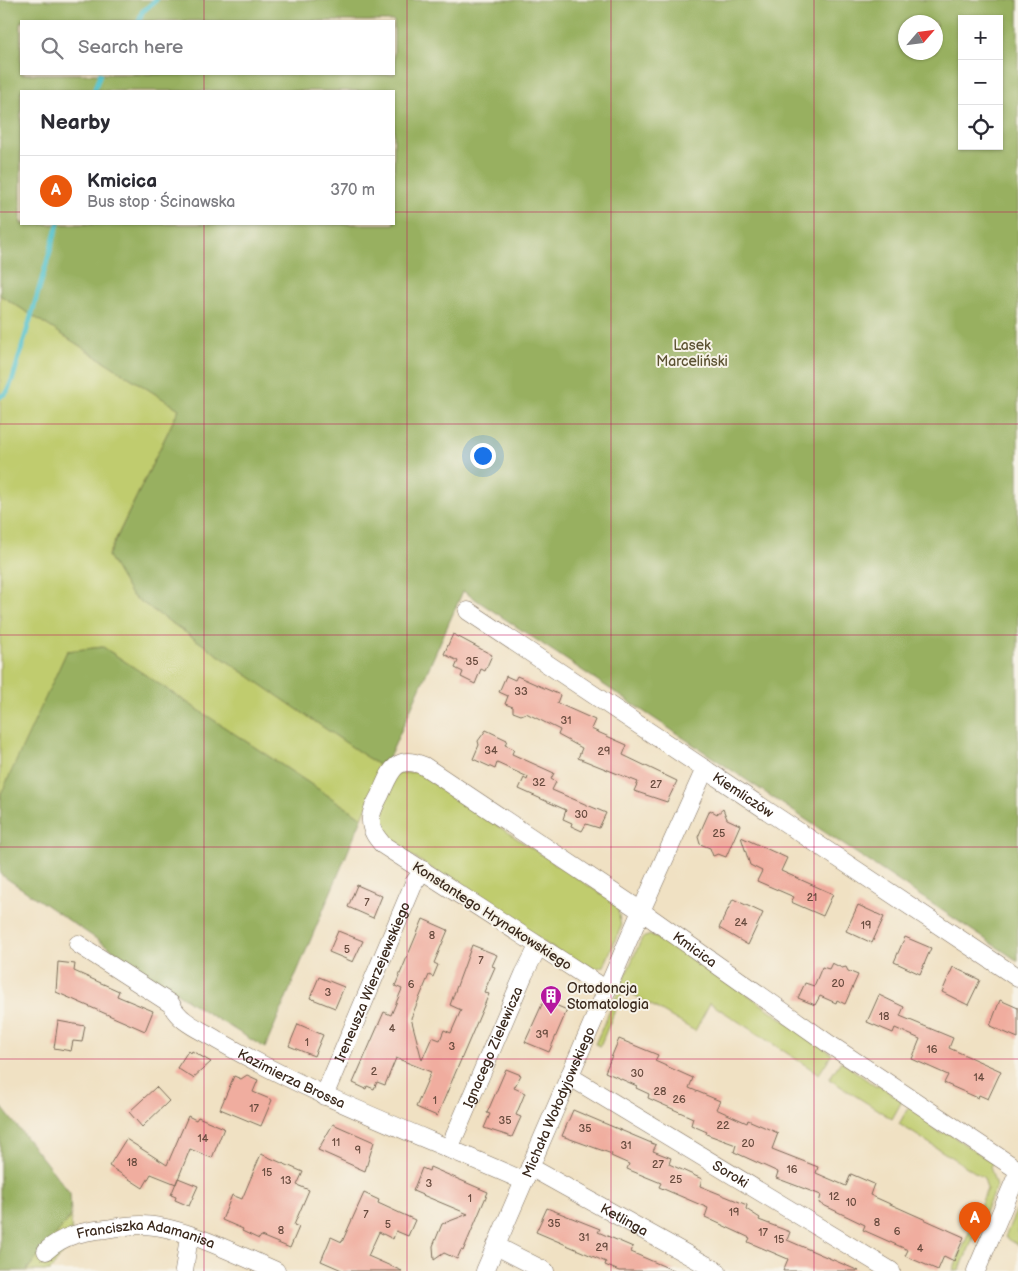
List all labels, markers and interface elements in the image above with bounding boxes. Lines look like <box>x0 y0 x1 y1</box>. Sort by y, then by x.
north arrow <box>898 15 943 60</box>
map controls <box>958 15 1003 150</box>
button: + <box>958 15 1003 60</box>
search box <box>20 20 395 75</box>
icon: search <box>38 34 66 62</box>
text: Search here <box>78 36 183 59</box>
button: − <box>958 60 1003 105</box>
button: locate <box>958 105 1003 150</box>
text: Nearby <box>40 110 110 135</box>
text: Kmicica <box>87 170 157 193</box>
text: A <box>51 181 61 200</box>
text: 370 m <box>330 181 375 200</box>
text: Bus stop · Ścinawska <box>87 193 235 212</box>
park label: Lasek Marceliński <box>656 337 728 370</box>
your location <box>470 443 496 469</box>
house number: 35 <box>465 655 479 668</box>
house number: 33 <box>514 685 528 698</box>
house number: 31 <box>560 714 572 727</box>
house number: 34 <box>484 744 498 757</box>
house number: 29 <box>598 745 610 758</box>
street label: Kiemliczów <box>710 768 778 822</box>
house number: 32 <box>532 776 546 789</box>
house number: 27 <box>650 778 663 791</box>
house number: 30 <box>574 808 588 821</box>
house number: 25 <box>713 827 725 840</box>
street label: Konstantego Hrynakowskiego <box>409 858 575 974</box>
house number: 21 <box>807 891 817 904</box>
house number: 7 <box>364 896 370 909</box>
street label: Ireneusza Wierzejewskiego <box>331 899 414 1065</box>
house number: 24 <box>734 916 748 929</box>
house number: 19 <box>861 919 871 932</box>
street label: Kmicica <box>670 928 720 971</box>
house number: 8 <box>429 929 435 942</box>
house number: 5 <box>344 943 350 956</box>
house number: 7 <box>478 954 484 967</box>
house number: 20 <box>832 977 845 990</box>
house number: 6 <box>408 978 415 991</box>
place label: Ortodoncja Stomatologia <box>567 980 649 1013</box>
street label: Ignacego Zielewicza <box>459 984 526 1110</box>
building icon: Ortodoncja Stomatologia <box>539 984 563 1015</box>
house number: 3 <box>325 986 332 999</box>
house number: 18 <box>879 1010 889 1023</box>
house number: 4 <box>389 1022 396 1035</box>
street label: Michała Wołodyjowskiego <box>518 1024 598 1180</box>
house number: 39 <box>535 1028 549 1041</box>
house number: 1 <box>305 1036 309 1049</box>
house number: 3 <box>449 1040 456 1053</box>
house number: 16 <box>927 1043 938 1056</box>
street label: Kazimierza Brossa <box>235 1045 348 1112</box>
house number: 2 <box>371 1065 378 1078</box>
house number: 30 <box>630 1067 644 1080</box>
house number: 14 <box>974 1071 985 1084</box>
house number: 28 <box>654 1085 666 1098</box>
house number: 26 <box>672 1093 686 1106</box>
house number: 1 <box>433 1094 437 1107</box>
house number: 17 <box>249 1102 259 1115</box>
house number: 35 <box>498 1114 512 1127</box>
house number: 22 <box>717 1119 730 1132</box>
house number: 35 <box>578 1122 592 1135</box>
house number: 14 <box>198 1132 209 1145</box>
house number: 11 <box>332 1136 340 1149</box>
house number: 20 <box>742 1137 755 1150</box>
house number: 31 <box>620 1139 632 1152</box>
house number: 9 <box>355 1144 361 1157</box>
house number: 18 <box>127 1156 137 1169</box>
street label: Soroki <box>709 1156 752 1191</box>
house number: 27 <box>652 1158 665 1171</box>
house number: 16 <box>787 1163 798 1176</box>
house number: 15 <box>262 1166 272 1179</box>
house number: 25 <box>670 1173 682 1186</box>
house number: 13 <box>280 1174 292 1187</box>
house number: 3 <box>426 1177 433 1190</box>
house number: 12 <box>829 1190 840 1203</box>
house number: 1 <box>468 1192 472 1205</box>
house number: 10 <box>846 1196 857 1209</box>
street label: Ketlinga <box>598 1199 651 1240</box>
pin: A <box>959 1202 991 1243</box>
house number: 19 <box>729 1206 739 1219</box>
house number: 7 <box>363 1208 369 1221</box>
street label: Franciszka Adamanisa <box>74 1216 218 1252</box>
house number: 8 <box>874 1216 880 1229</box>
house number: 35 <box>547 1217 561 1230</box>
house number: 5 <box>385 1218 391 1231</box>
house number: 8 <box>278 1224 284 1237</box>
house number: 6 <box>894 1225 901 1238</box>
house number: 17 <box>758 1226 768 1239</box>
house number: 31 <box>578 1231 590 1244</box>
house number: 15 <box>774 1233 784 1246</box>
house number: 29 <box>596 1241 608 1254</box>
house number: 4 <box>917 1242 924 1255</box>

